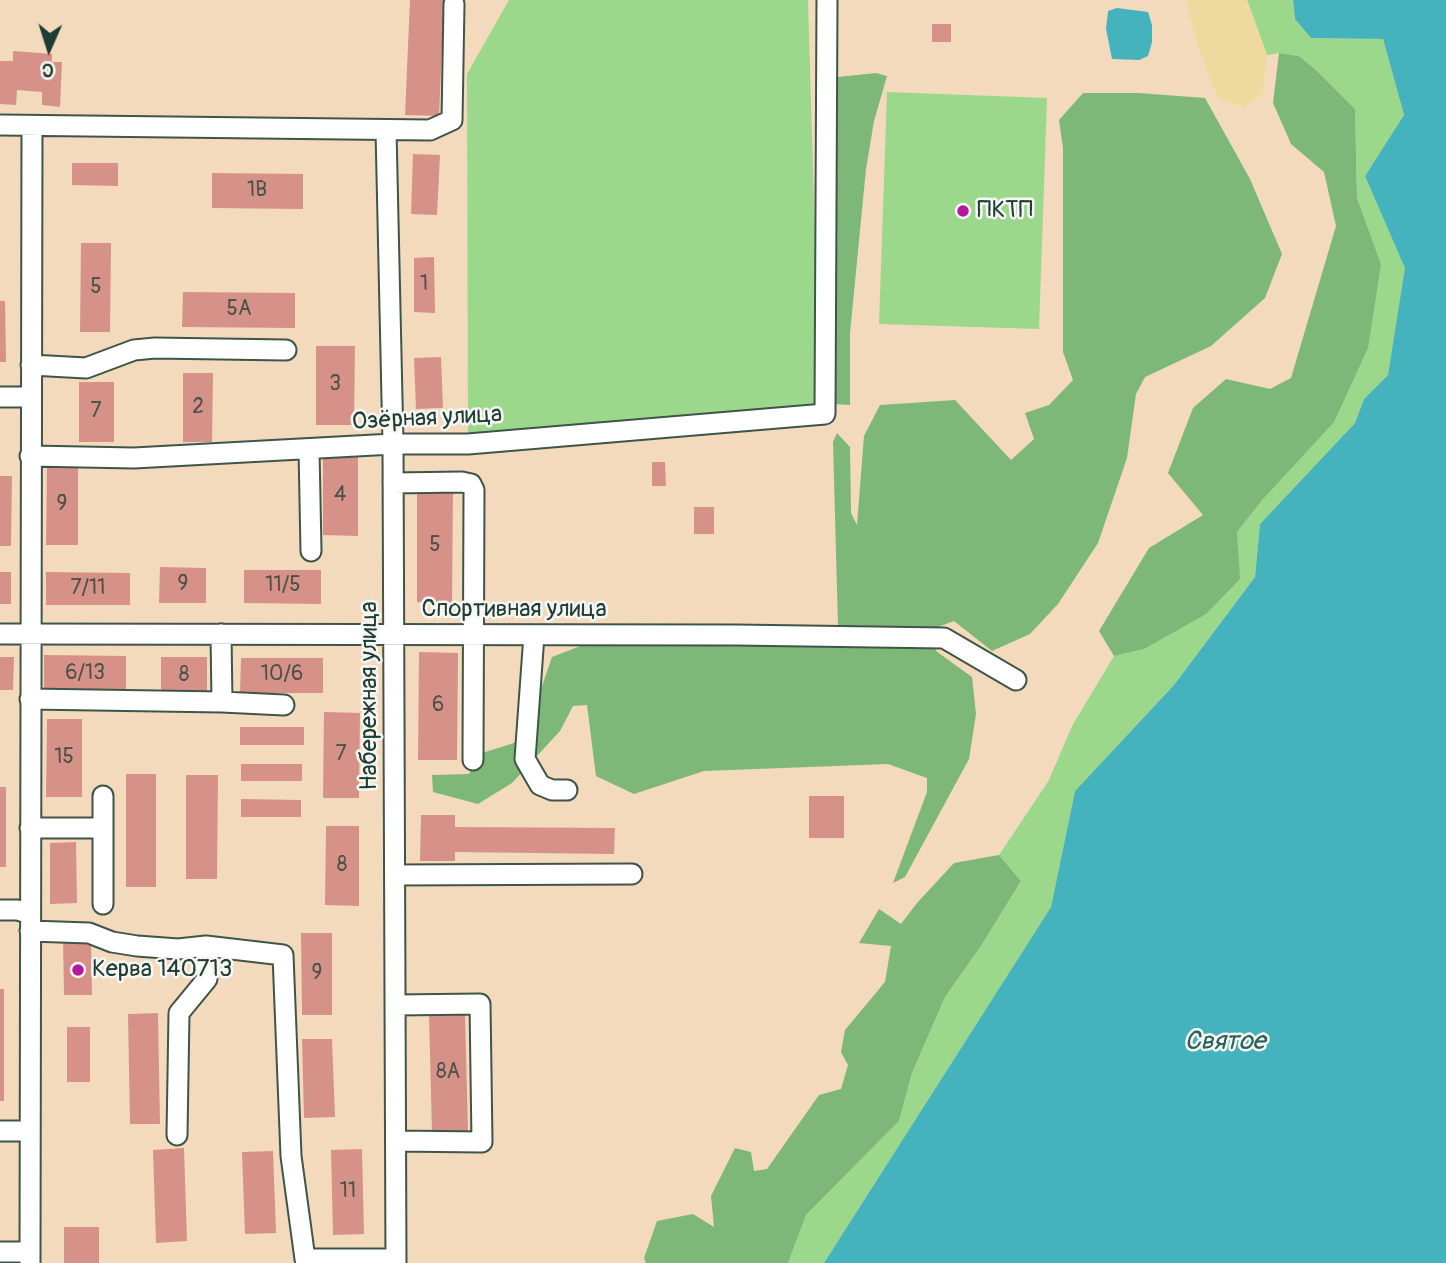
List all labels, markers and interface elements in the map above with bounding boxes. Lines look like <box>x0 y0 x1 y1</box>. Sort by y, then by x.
north arrow <box>14 14 84 84</box>
text: С <box>41 58 54 82</box>
house number: 1В <box>247 178 267 204</box>
place label: ПКТП <box>977 197 1033 225</box>
marker: ПКТП <box>955 203 971 219</box>
house number: 1 <box>420 272 428 298</box>
house number: 5 <box>90 275 102 301</box>
house number: 5А <box>226 297 252 323</box>
house number: 3 <box>329 372 341 398</box>
house number: 2 <box>192 395 204 421</box>
house number: 7 <box>90 399 102 425</box>
street label: Озёрная улица <box>351 401 503 437</box>
house number: 4 <box>334 483 346 509</box>
house number: 9 <box>57 492 67 518</box>
house number: 5 <box>429 533 441 559</box>
house number: 9 <box>178 572 188 598</box>
house number: 11/5 <box>265 573 301 599</box>
house number: 7/11 <box>70 576 106 602</box>
street label: Спортивная улица <box>421 596 607 624</box>
street label: Набережная улица <box>356 601 384 791</box>
house number: 6/13 <box>65 661 105 687</box>
house number: 10/6 <box>261 662 303 688</box>
house number: 8 <box>179 663 189 689</box>
house number: 6 <box>432 693 444 719</box>
house number: 7 <box>335 742 347 768</box>
house number: 15 <box>54 745 74 771</box>
house number: 8 <box>337 853 347 879</box>
place label: Керва 140713 <box>92 956 232 984</box>
house number: 9 <box>312 961 322 987</box>
marker: Керва 140713 <box>70 962 86 978</box>
water label: Святое <box>1185 1026 1265 1058</box>
house number: 8А <box>436 1060 460 1086</box>
house number: 11 <box>340 1179 356 1205</box>

